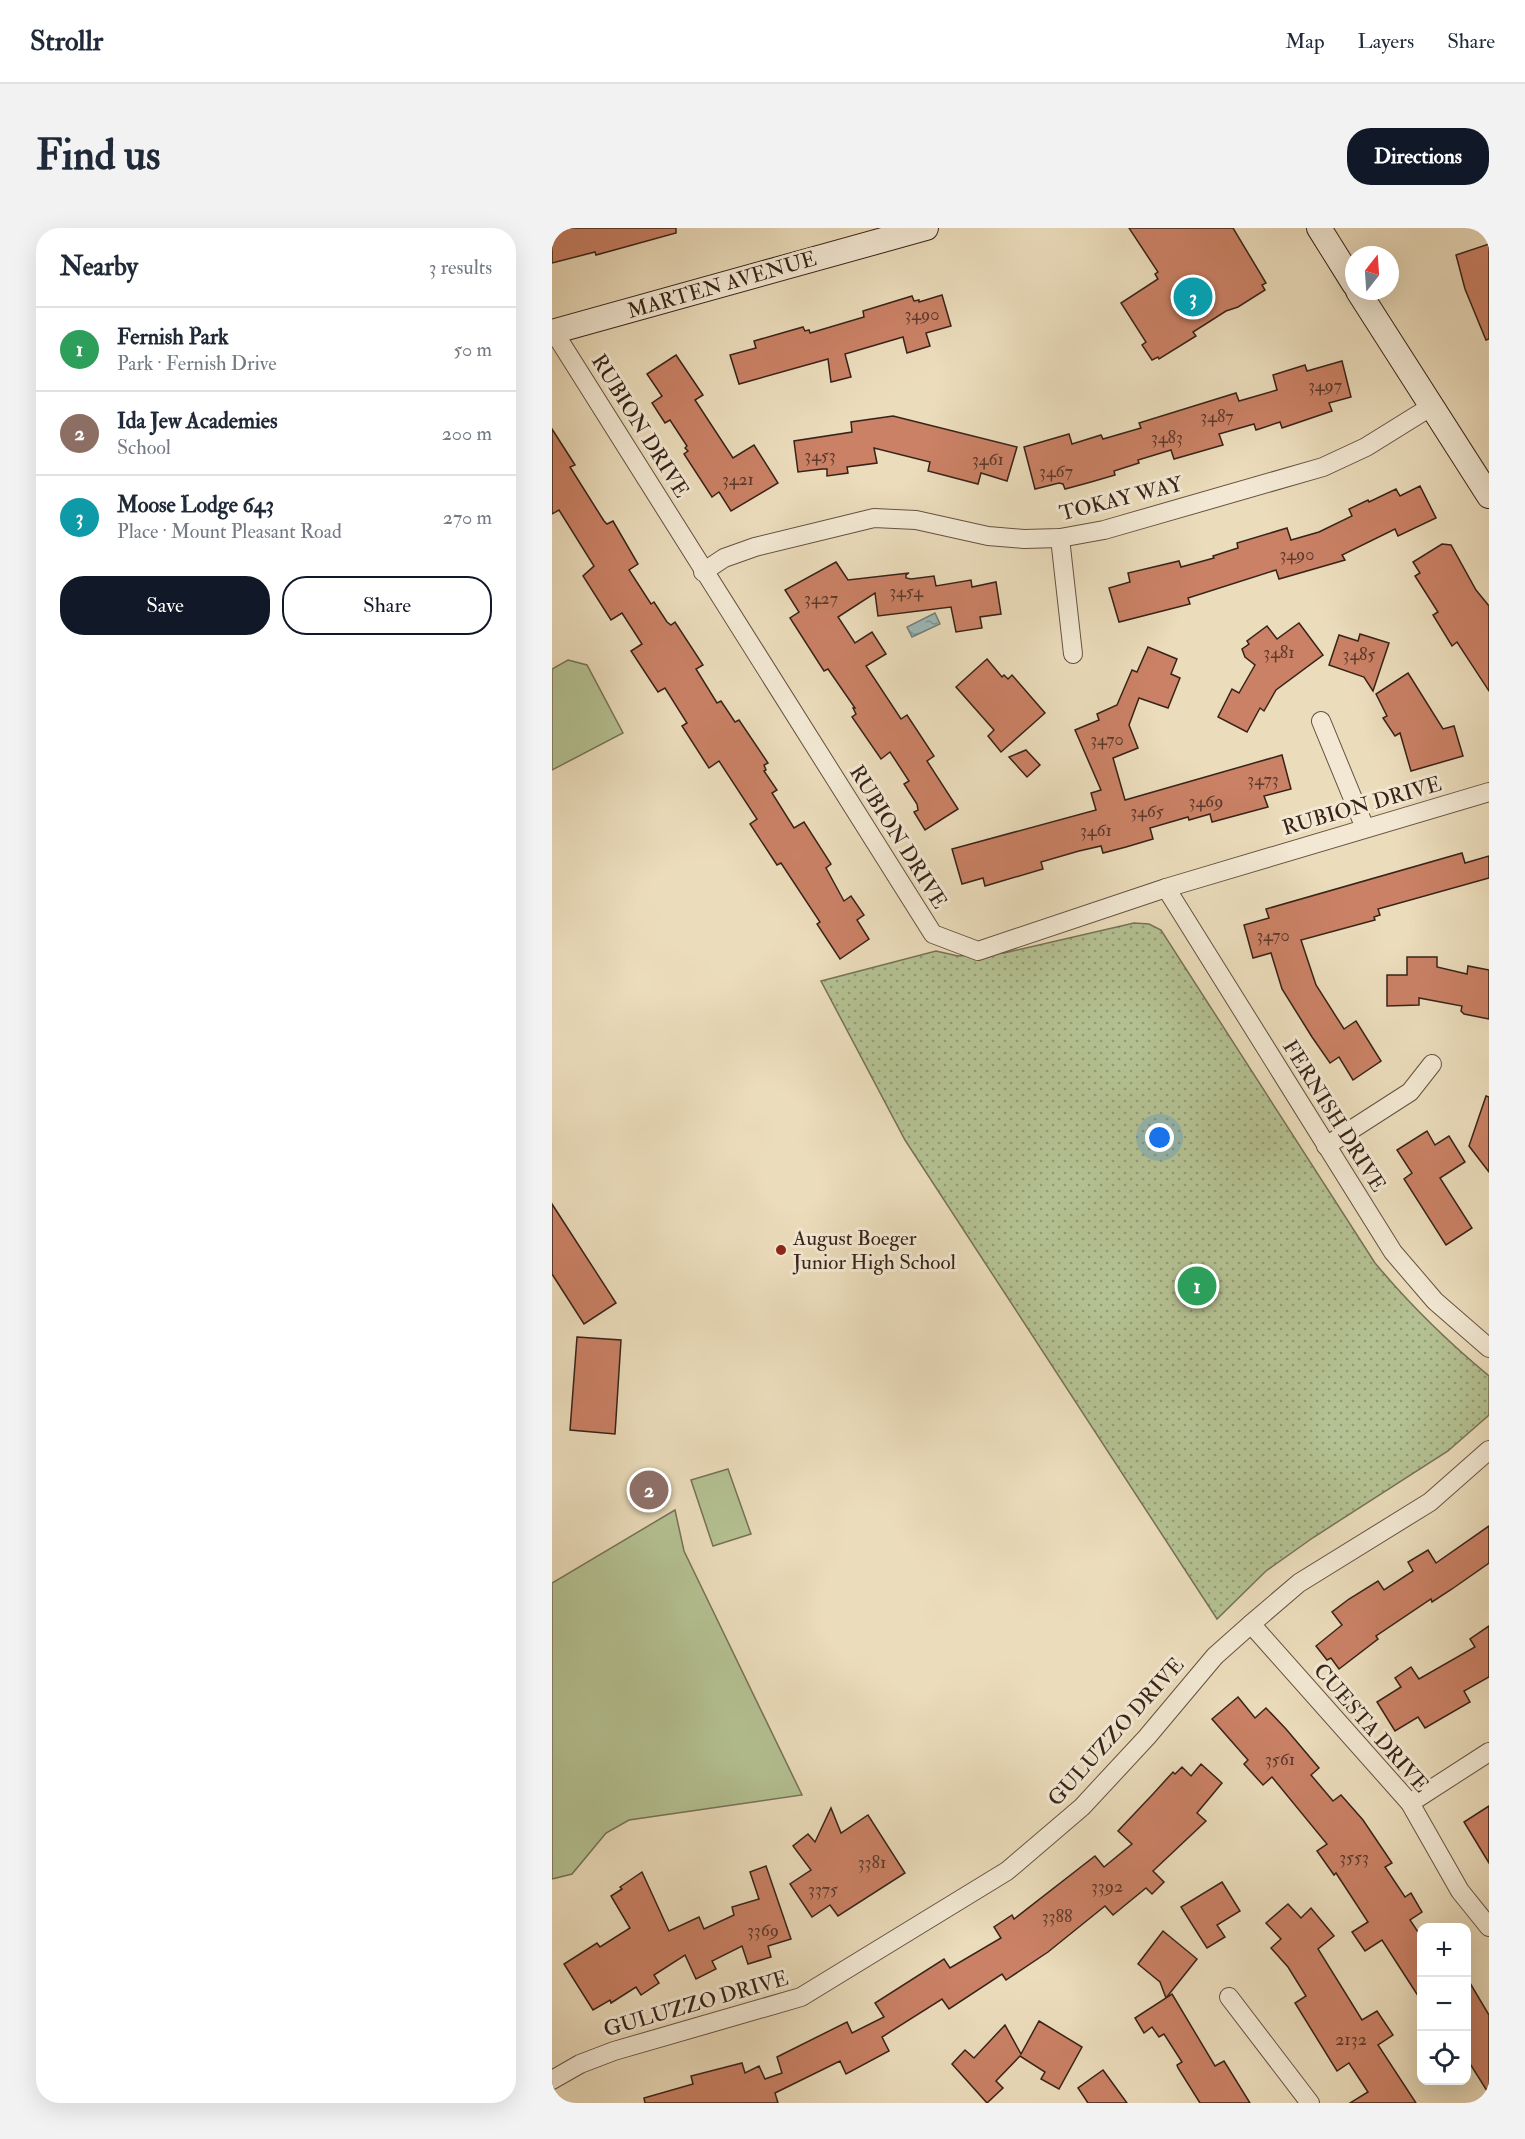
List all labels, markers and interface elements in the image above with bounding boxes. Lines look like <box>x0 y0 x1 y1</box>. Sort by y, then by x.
text: Strollr <box>30 24 103 59</box>
text: Map <box>1285 28 1325 55</box>
text: Layers <box>1358 28 1414 55</box>
text: Share <box>1447 28 1495 55</box>
button: Directions <box>1347 128 1489 185</box>
text: Find us <box>36 130 160 182</box>
street label: MARTEN AVENUE <box>624 245 820 325</box>
north arrow <box>1345 246 1399 300</box>
text: Nearby <box>60 251 138 283</box>
text: 3 results <box>429 255 492 280</box>
pin: 3 <box>1174 274 1212 320</box>
house number: 3490 <box>904 303 940 326</box>
text: Fernish Park <box>117 323 229 351</box>
text: 1 <box>76 337 83 362</box>
text: 50 m <box>453 337 492 362</box>
street label: RUBION DRIVE <box>585 349 695 503</box>
text: Park · Fernish Drive <box>117 351 277 376</box>
house number: 3497 <box>1308 374 1342 397</box>
house number: 3487 <box>1200 405 1234 428</box>
text: Ida Jew Academies <box>117 407 278 435</box>
text: 2 <box>74 421 85 446</box>
text: 200 m <box>442 421 492 446</box>
house number: 3483 <box>1151 426 1183 449</box>
text: School <box>117 435 171 460</box>
house number: 3453 <box>804 444 836 467</box>
house number: 3461 <box>972 448 1004 471</box>
house number: 3467 <box>1039 460 1073 483</box>
house number: 3421 <box>722 468 754 491</box>
street label: TOKAY WAY <box>1057 471 1186 527</box>
text: Moose Lodge 643 <box>117 491 274 519</box>
text: 3 <box>76 505 83 530</box>
text: 270 m <box>443 505 492 530</box>
text: Place · Mount Pleasant Road <box>117 519 342 544</box>
house number: 3490 <box>1279 543 1315 566</box>
button: Save <box>60 576 270 635</box>
button: Share <box>282 576 492 635</box>
house number: 3454 <box>889 580 924 603</box>
house number: 3427 <box>804 587 838 610</box>
house number: 3481 <box>1263 641 1295 664</box>
house number: 3485 <box>1343 643 1376 666</box>
house number: 3470 <box>1090 728 1124 751</box>
street label: RUBION DRIVE <box>843 760 953 914</box>
house number: 3473 <box>1247 768 1279 791</box>
street label: RUBION DRIVE <box>1279 770 1445 842</box>
house number: 3469 <box>1189 790 1223 813</box>
house number: 3465 <box>1130 800 1164 823</box>
house number: 3461 <box>1080 819 1112 842</box>
house number: 3470 <box>1256 924 1290 947</box>
street label: FERNISH DRIVE <box>1276 1035 1392 1197</box>
your location <box>1145 1123 1174 1152</box>
place label: August Boeger Junior High School <box>792 1225 956 1276</box>
marker: August Boeger Junior High School <box>774 1243 788 1257</box>
pin: 1 <box>1178 1264 1216 1308</box>
pin: 2 <box>630 1468 668 1512</box>
street label: GULUZZO DRIVE <box>1042 1652 1190 1812</box>
street label: CUESTA DRIVE <box>1307 1658 1435 1798</box>
house number: 3561 <box>1265 1748 1295 1771</box>
house number: 3553 <box>1339 1846 1369 1869</box>
house number: 3381 <box>858 1851 886 1874</box>
house number: 3392 <box>1091 1875 1123 1898</box>
house number: 3375 <box>808 1878 838 1901</box>
house number: 3388 <box>1042 1905 1072 1928</box>
house number: 3369 <box>747 1919 779 1942</box>
map controls <box>1417 1923 1471 2085</box>
button: + <box>1417 1923 1471 1977</box>
street label: GULUZZO DRIVE <box>600 1965 792 2043</box>
button: − <box>1417 1977 1471 2031</box>
house number: 2132 <box>1335 2028 1367 2051</box>
button: locate <box>1417 2031 1471 2085</box>

